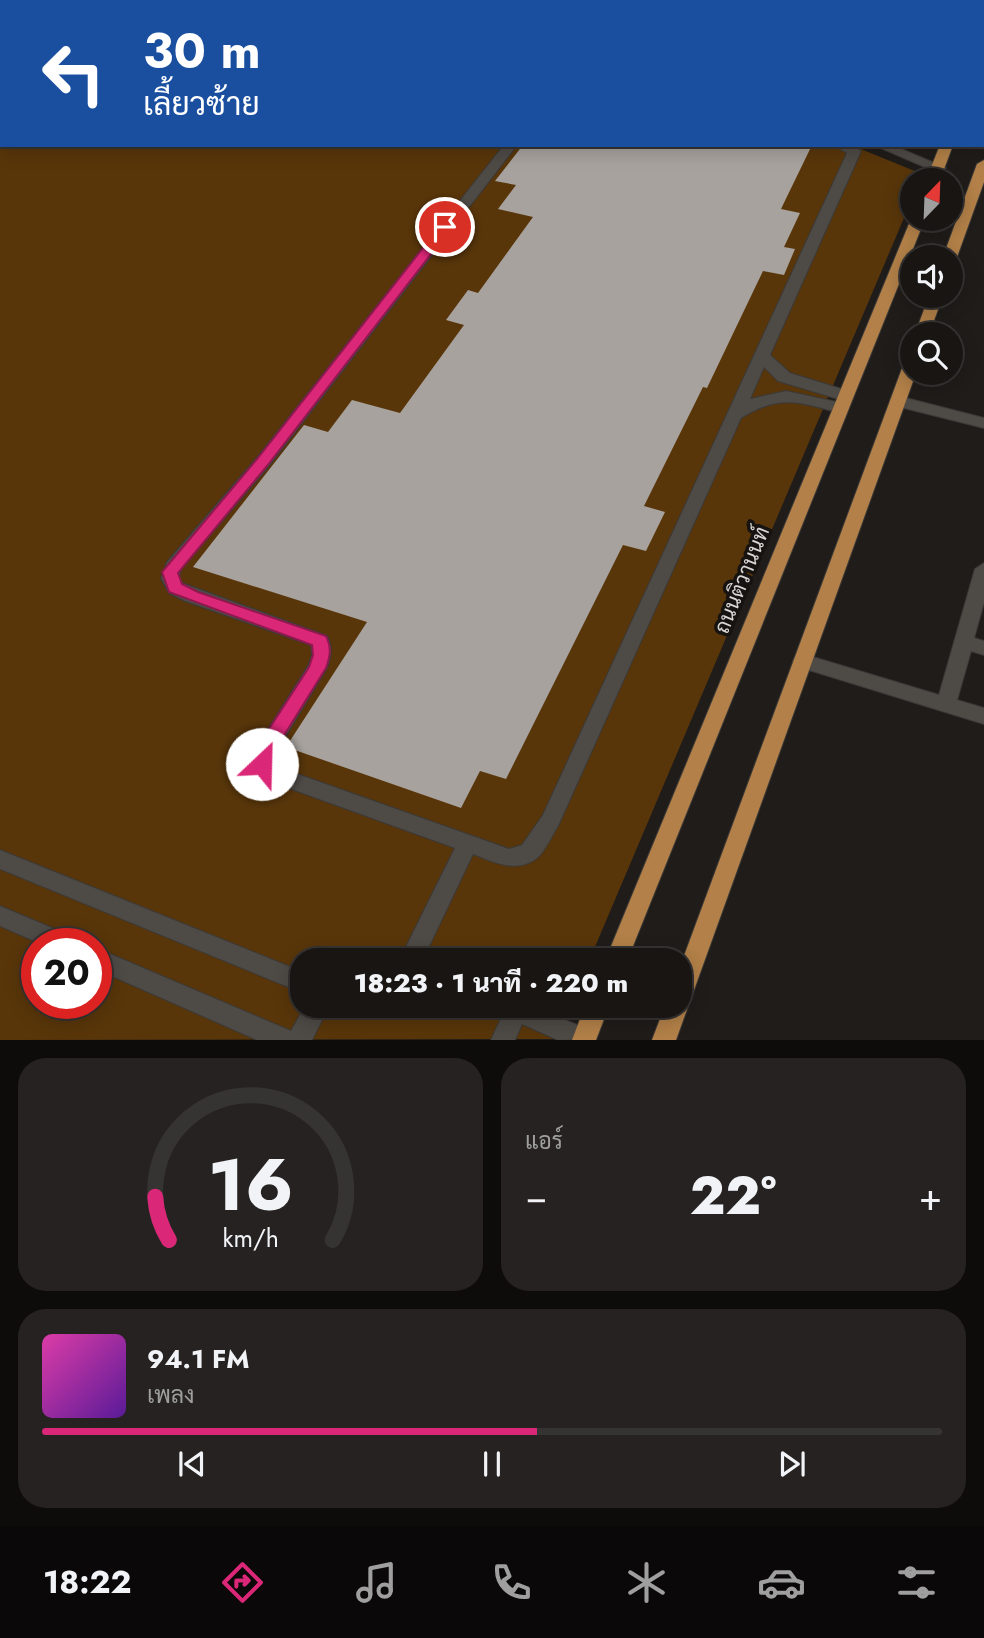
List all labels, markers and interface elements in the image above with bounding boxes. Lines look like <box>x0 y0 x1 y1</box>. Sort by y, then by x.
text: 30 m <box>143 16 261 86</box>
icon: left <box>28 28 119 119</box>
text: เลี้ยวซ้าย <box>143 81 260 127</box>
north arrow <box>900 168 962 231</box>
map controls <box>900 168 963 385</box>
pin <box>415 197 475 257</box>
icon: arrive <box>426 208 464 246</box>
button: sound <box>900 245 963 308</box>
button: search <box>900 322 963 385</box>
street label: ถนนติวานนท์ <box>707 522 777 638</box>
position arrow <box>225 727 299 801</box>
speed limit sign: 20 <box>21 928 112 1019</box>
text: 18:23 · 1 นาที · 220 m <box>354 964 628 1002</box>
text: แอร์ <box>525 1124 563 1158</box>
text: 16 <box>208 1133 293 1238</box>
text: 22° <box>690 1158 776 1234</box>
text: − <box>525 1169 547 1224</box>
text: + <box>919 1169 942 1224</box>
text: km/h <box>222 1220 279 1256</box>
text: 94.1 FM <box>147 1340 250 1378</box>
text: เพลง <box>147 1378 194 1412</box>
icon: previous <box>173 1445 211 1483</box>
icon: pause <box>473 1445 511 1483</box>
icon: next <box>773 1445 811 1483</box>
icon: directions <box>218 1558 267 1607</box>
icon: music <box>352 1558 401 1607</box>
icon: phone <box>487 1558 536 1607</box>
icon: climate <box>622 1558 671 1607</box>
icon: car <box>757 1558 806 1607</box>
icon: filters <box>892 1558 941 1607</box>
text: 18:22 <box>43 1559 132 1605</box>

